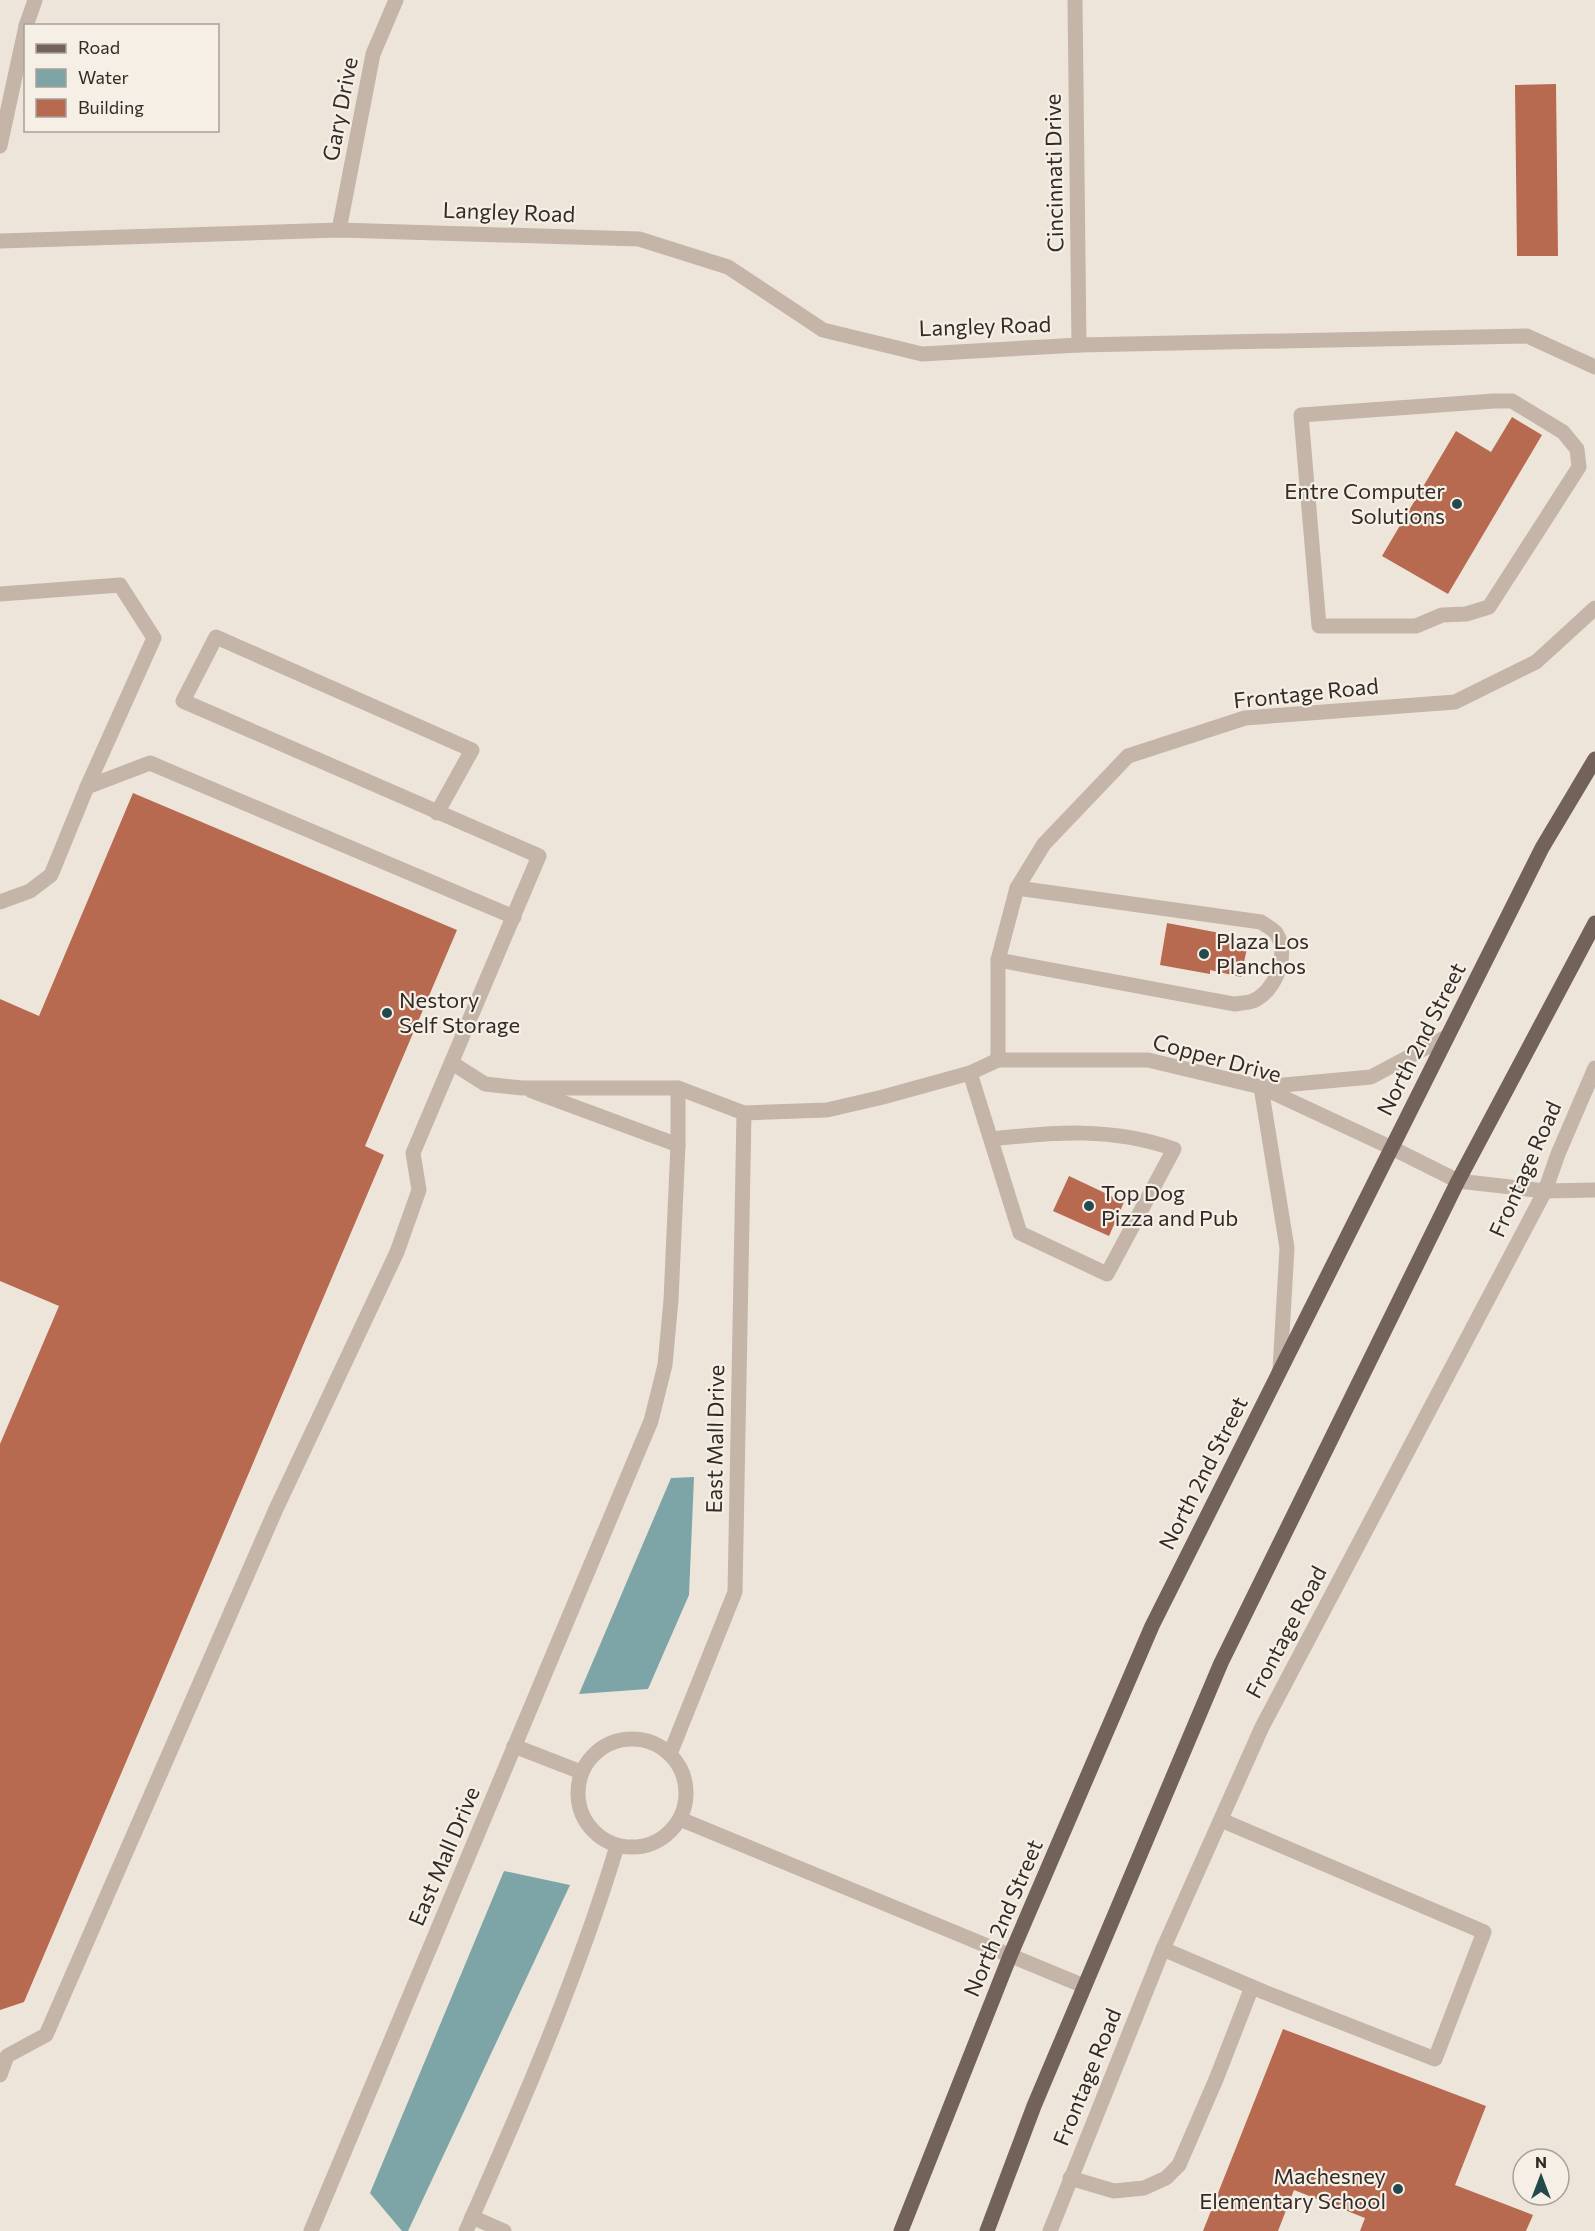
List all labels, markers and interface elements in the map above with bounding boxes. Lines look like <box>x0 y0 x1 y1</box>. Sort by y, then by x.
legend <box>24 24 219 132</box>
text: Road <box>78 36 120 58</box>
street label: Gary Drive <box>316 55 363 163</box>
text: Water <box>78 66 129 88</box>
street label: Cincinnati Drive <box>1039 93 1068 253</box>
text: Building <box>78 96 144 118</box>
street label: Langley Road <box>442 196 576 227</box>
street label: Langley Road <box>918 310 1052 341</box>
place label: Entre Computer Solutions <box>1284 477 1445 529</box>
marker: Entre Computer Solutions <box>1450 497 1464 511</box>
street label: Frontage Road <box>1232 671 1380 714</box>
place label: Plaza Los Planchos <box>1216 927 1309 979</box>
marker: Plaza Los Planchos <box>1197 947 1211 961</box>
street label: North 2nd Street <box>1370 958 1471 1120</box>
place label: Nestory Self Storage <box>399 986 520 1038</box>
marker: Nestory Self Storage <box>380 1006 394 1020</box>
street label: Copper Drive <box>1150 1027 1284 1088</box>
street label: Frontage Road <box>1483 1097 1567 1241</box>
place label: Top Dog Pizza and Pub <box>1101 1179 1238 1231</box>
marker: Top Dog Pizza and Pub <box>1082 1199 1096 1213</box>
street label: East Mall Drive <box>700 1364 729 1514</box>
street label: North 2nd Street <box>1152 1392 1253 1554</box>
street label: Frontage Road <box>1239 1561 1332 1703</box>
street label: East Mall Drive <box>402 1782 485 1929</box>
street label: North 2nd Street <box>957 1835 1048 2001</box>
street label: Frontage Road <box>1047 2004 1126 2150</box>
north arrow <box>1511 2147 1571 2207</box>
text: N <box>1535 2152 1547 2171</box>
place label: Machesney Elementary School <box>1199 2162 1386 2214</box>
marker: Machesney Elementary School <box>1391 2182 1405 2196</box>

